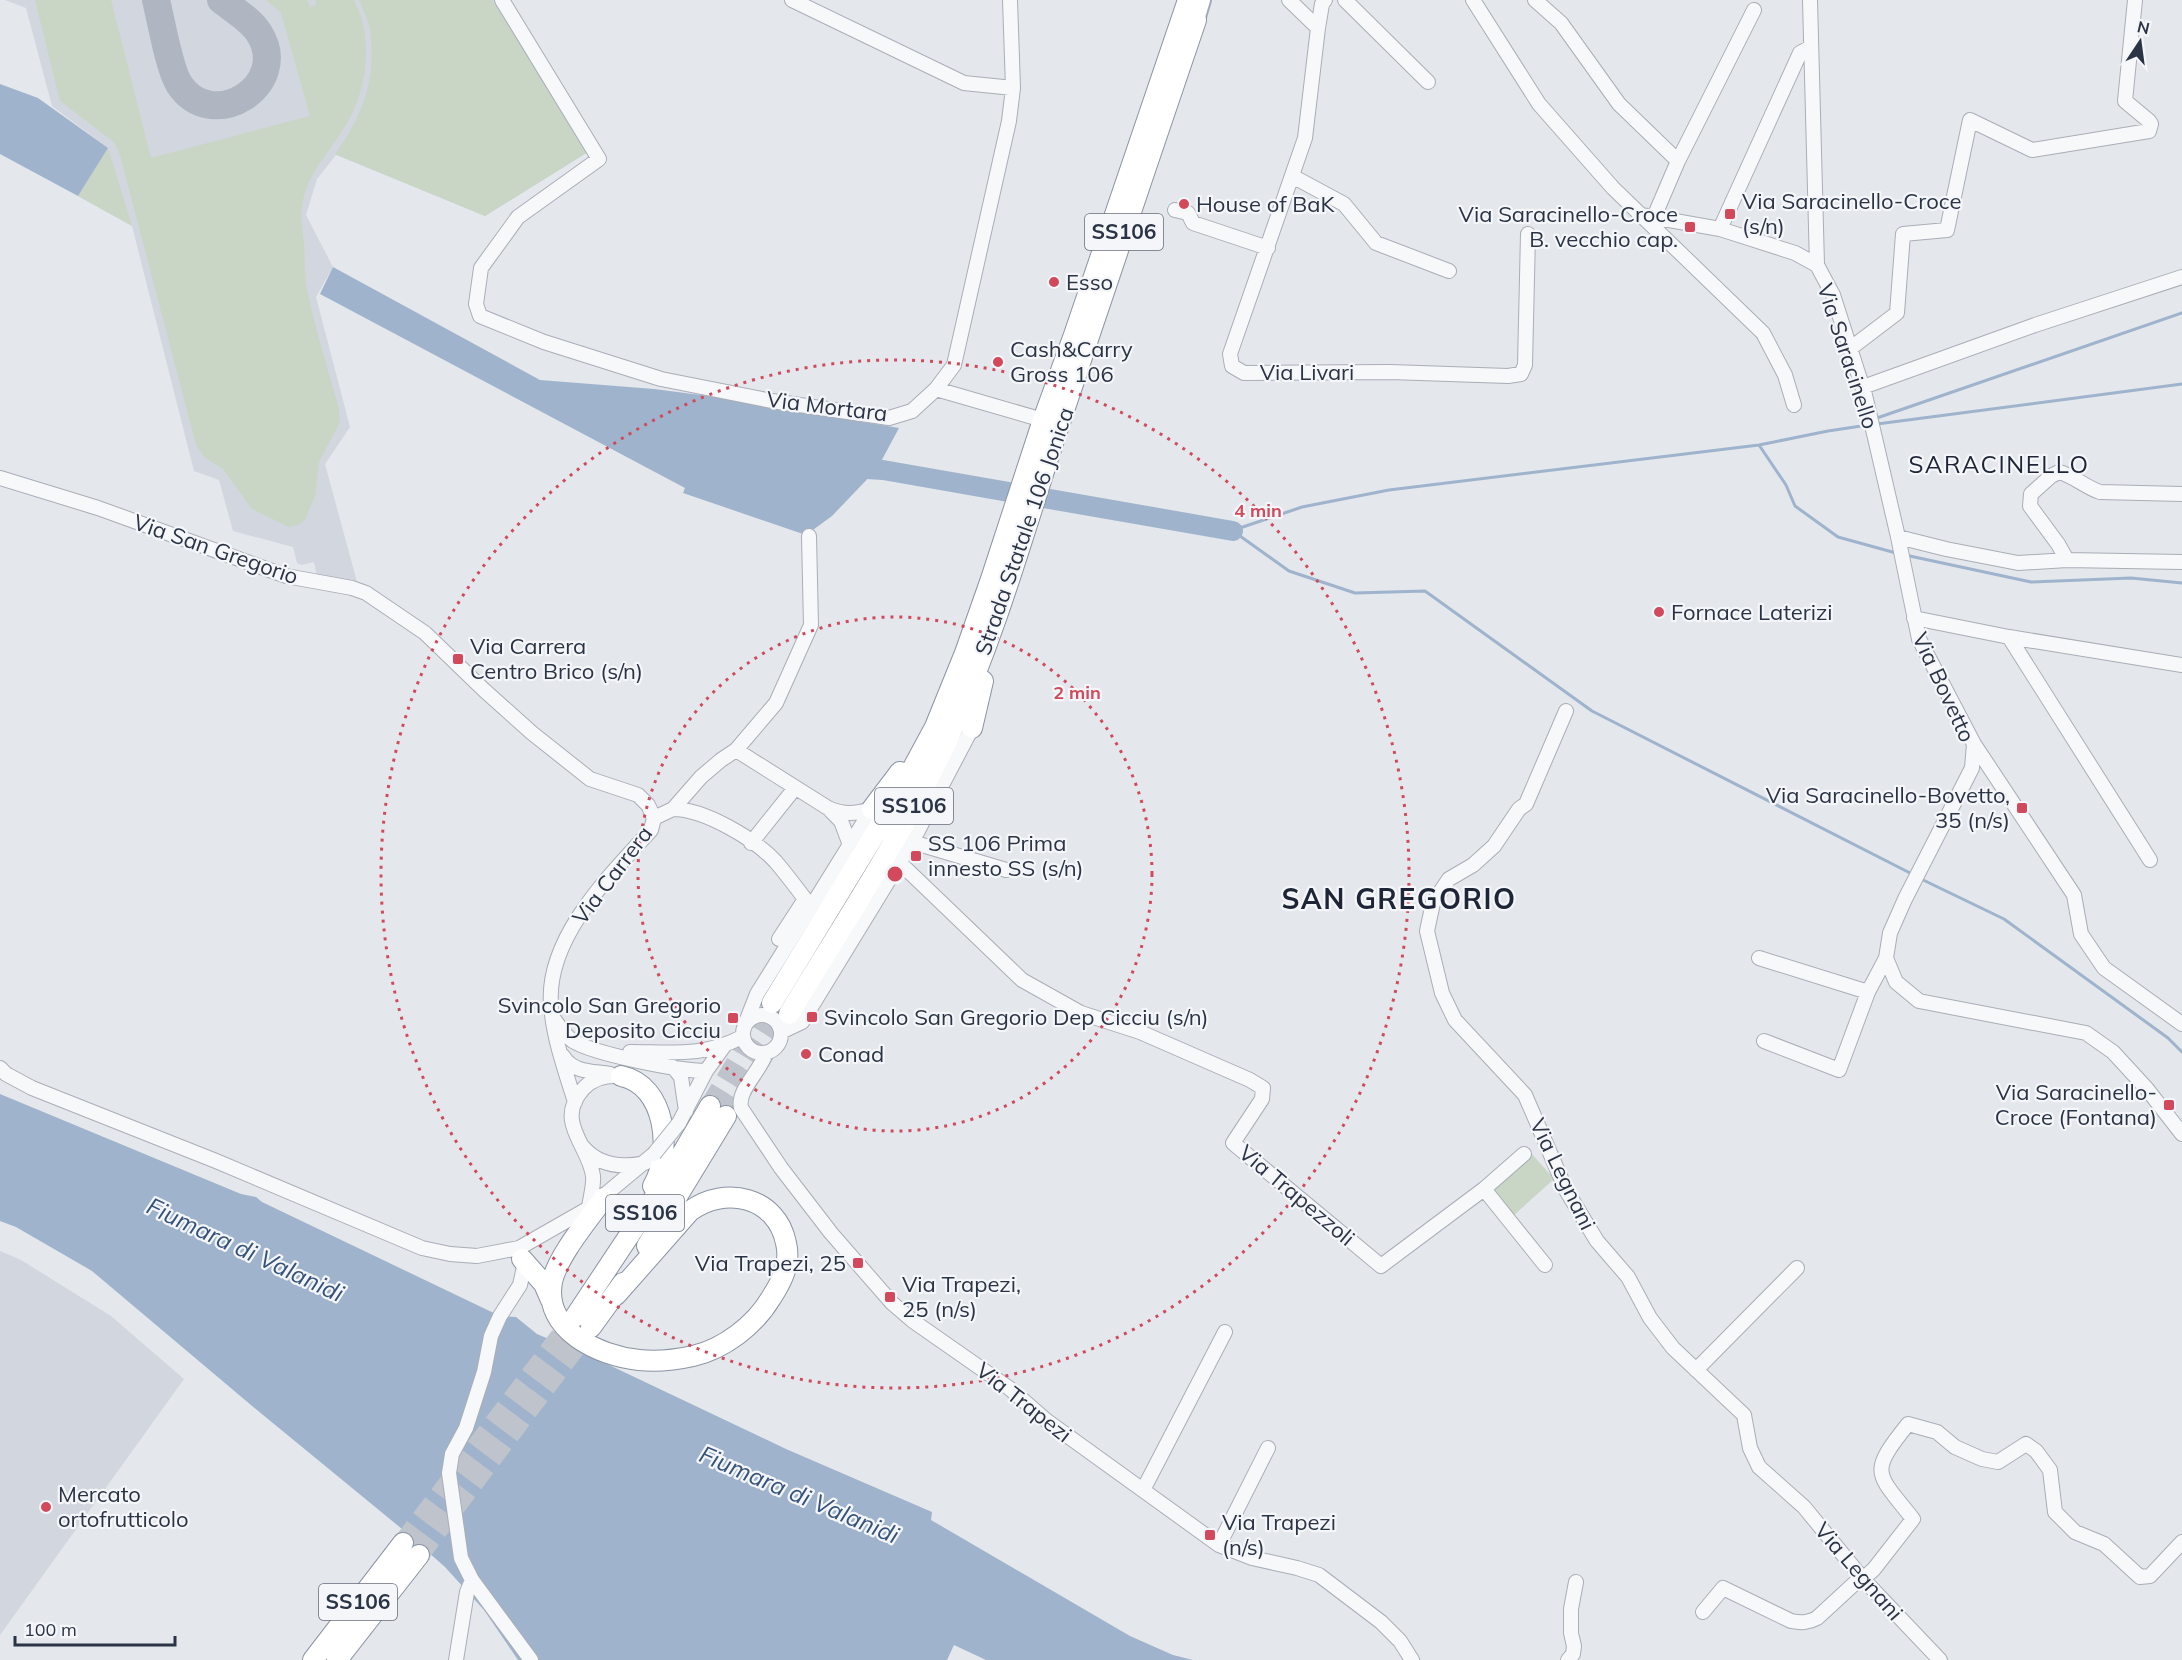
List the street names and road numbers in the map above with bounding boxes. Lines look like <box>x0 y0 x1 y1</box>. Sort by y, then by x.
road number: SS106 <box>1085 214 1163 250</box>
street label: Via Saracinello <box>1811 280 1885 432</box>
street label: Via Livari <box>1260 358 1354 386</box>
street label: Via Mortara <box>765 385 889 427</box>
street label: Strada Statale 106 Jonica <box>968 403 1080 659</box>
street label: Via San Gregorio <box>130 508 302 590</box>
street label: Via Bovetto <box>1906 628 1982 746</box>
road number: SS106 <box>875 788 953 824</box>
street label: Via Carrera <box>566 820 658 930</box>
street label: Via Legnani <box>1524 1114 1602 1234</box>
street label: Via Trapezzoli <box>1233 1138 1361 1252</box>
road number: SS106 <box>606 1195 684 1231</box>
street label: Via Trapezi <box>970 1356 1078 1448</box>
street label: Via Legnani <box>1809 1516 1909 1626</box>
road number: SS106 <box>319 1584 397 1620</box>

